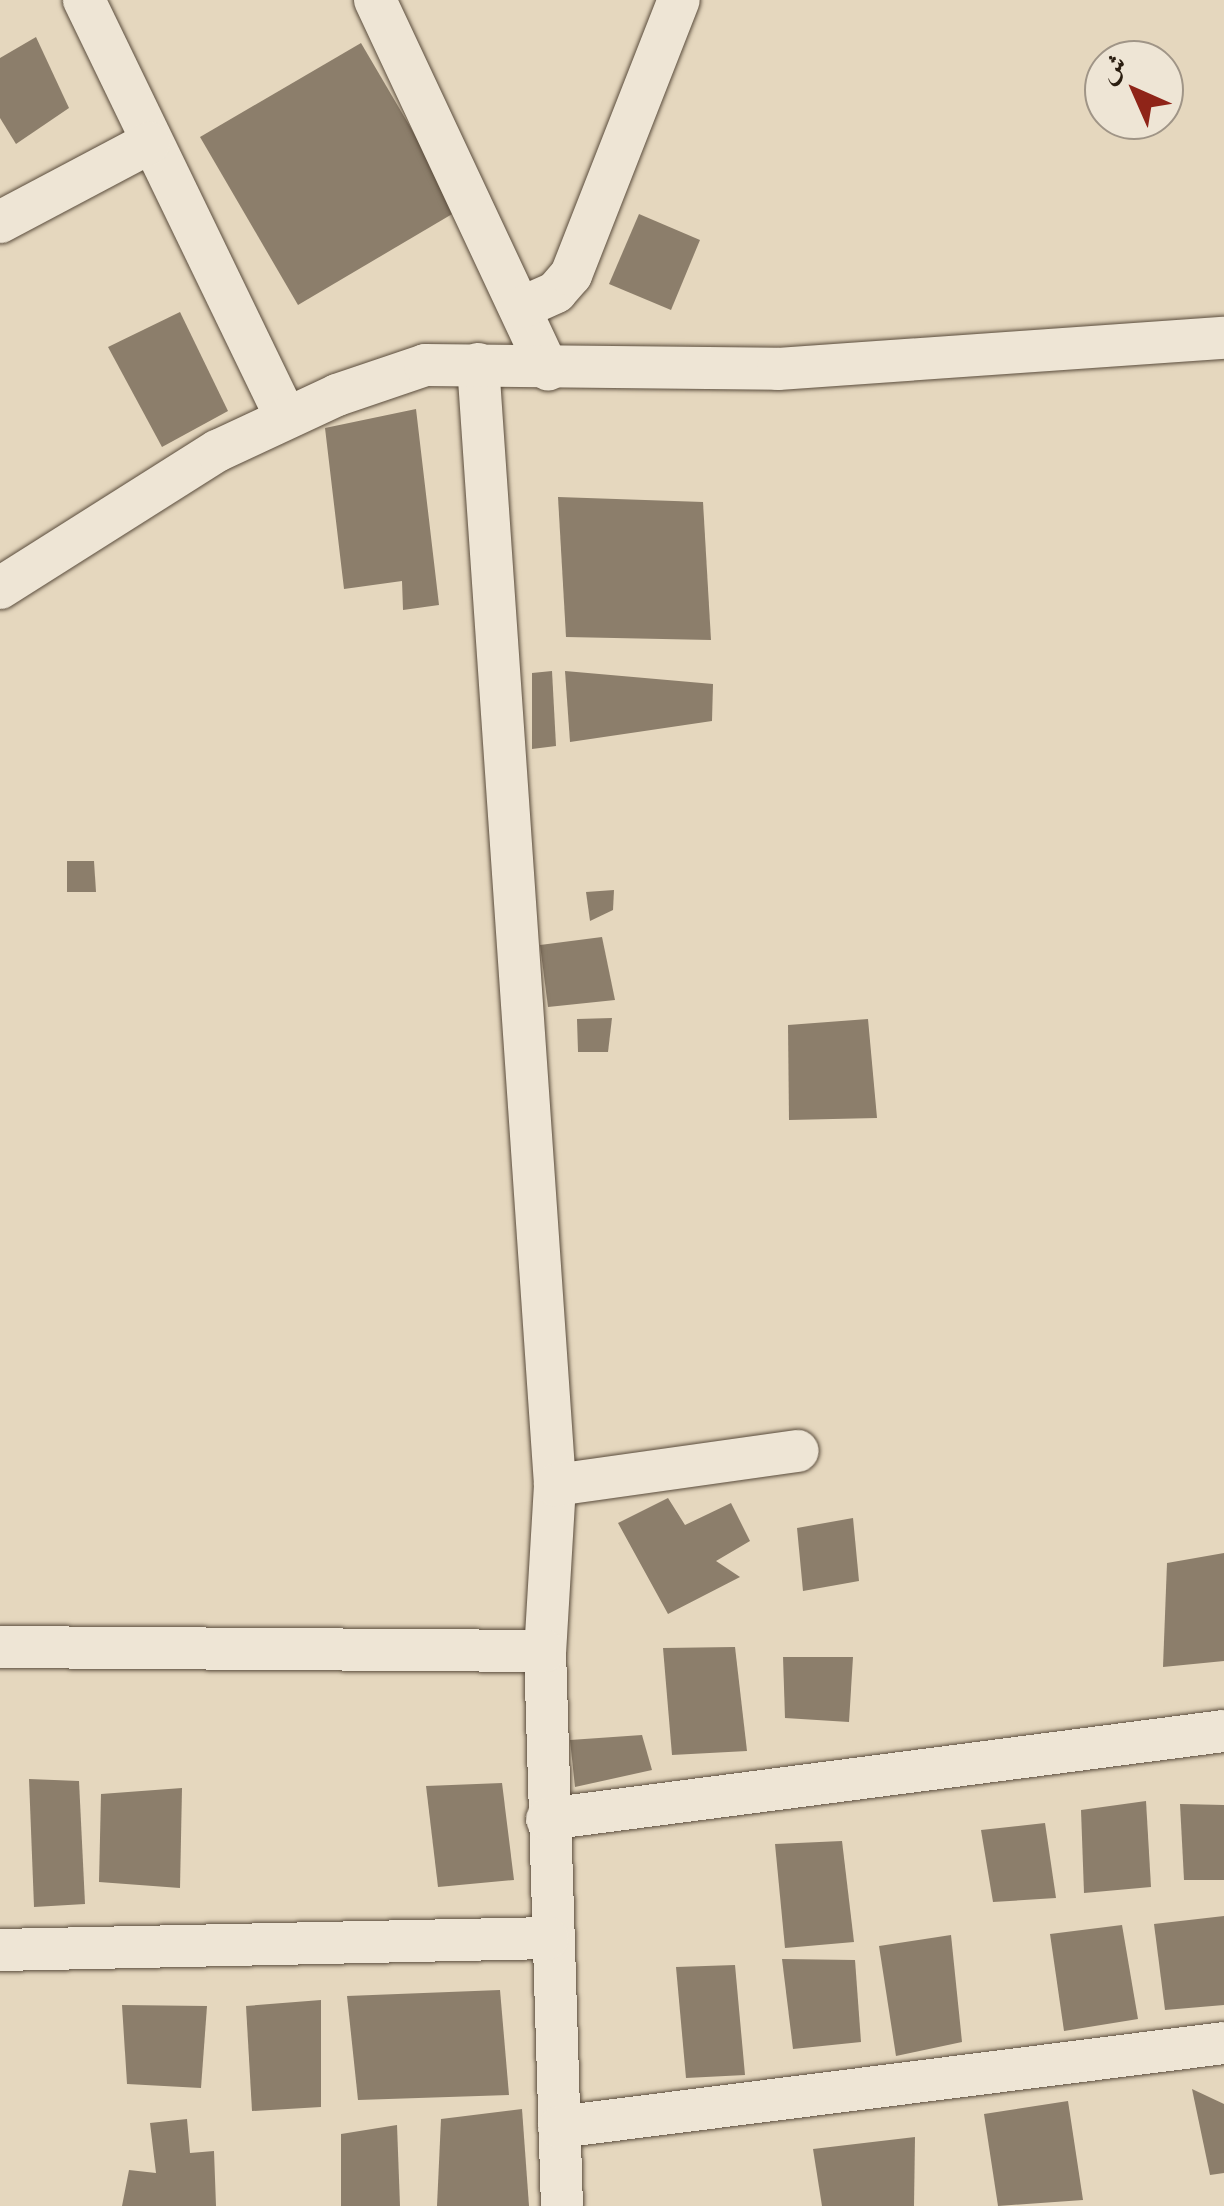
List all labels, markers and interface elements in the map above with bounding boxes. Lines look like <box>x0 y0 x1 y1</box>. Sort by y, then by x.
north arrow <box>1084 40 1184 140</box>
text: ش <box>1090 46 1138 94</box>

